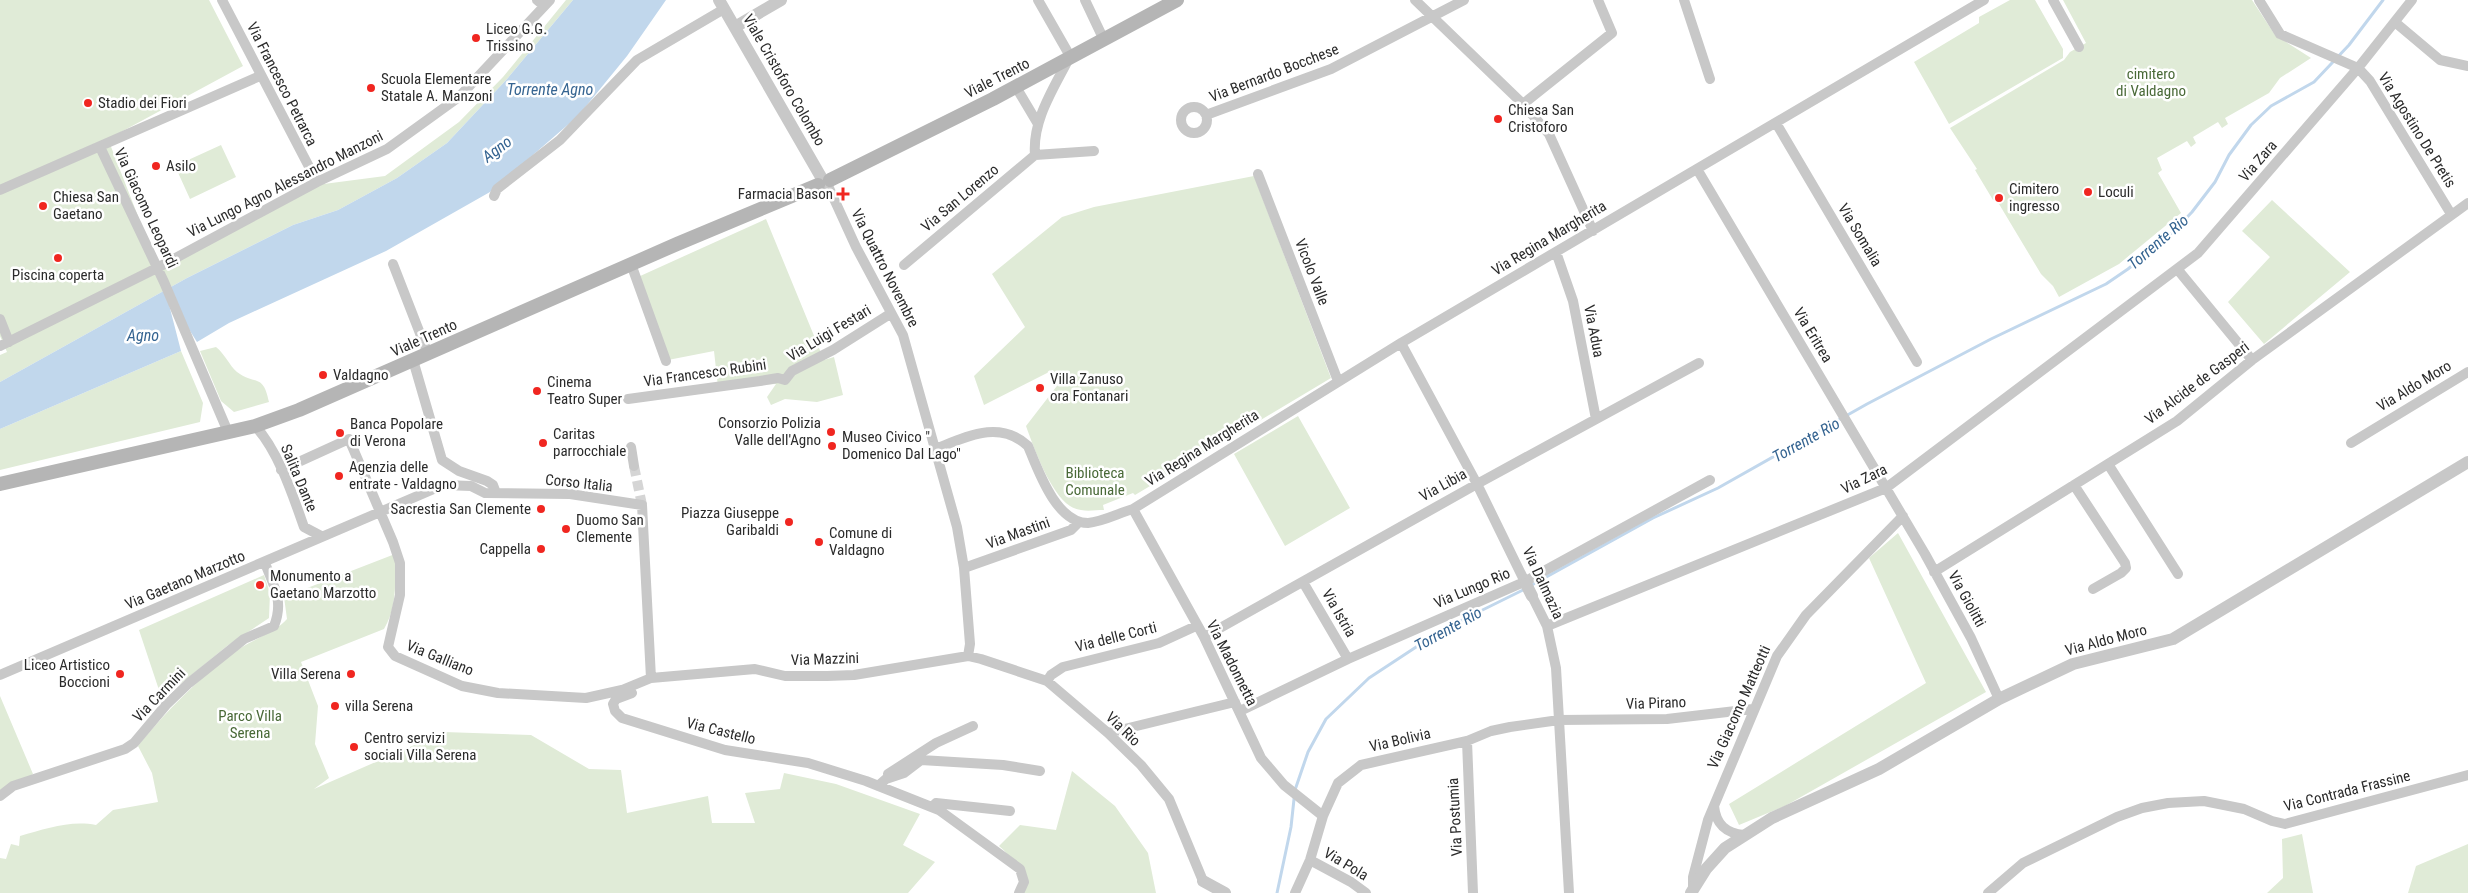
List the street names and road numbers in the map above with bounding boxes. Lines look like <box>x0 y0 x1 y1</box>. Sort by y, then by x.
street label: Viale Cristoforo Colombo <box>739 11 829 149</box>
street label: Via Francesco Petrarca <box>243 19 321 149</box>
street label: Via Bernardo Bocchese <box>1207 40 1341 106</box>
street label: Viale Trento <box>962 54 1032 102</box>
street label: Via Agostino De Pretis <box>2374 69 2460 191</box>
street label: Via Lungo Agno Alessandro Manzoni <box>184 127 386 241</box>
street label: Via Zara <box>2235 137 2281 185</box>
street label: Via Giacomo Leopardi <box>110 145 182 271</box>
street label: Via San Lorenzo <box>918 160 1002 236</box>
street label: Via Regina Margherita <box>1488 197 1610 279</box>
street label: Via Somalia <box>1834 200 1886 270</box>
street label: Via Quattro Novembre <box>847 206 923 330</box>
street label: Vicolo Valle <box>1291 236 1333 308</box>
street label: Via Luigi Festari <box>784 301 874 365</box>
street label: Via Adua <box>1580 303 1608 359</box>
street label: Via Eritrea <box>1790 304 1836 366</box>
street label: Viale Trento <box>388 315 460 361</box>
street label: Via Alcide de Gasperi <box>2141 338 2253 428</box>
street label: Via Francesco Rubini <box>642 355 768 391</box>
street label: Via Aldo Moro <box>2373 357 2455 415</box>
street label: Via Regina Margherita <box>1142 406 1262 490</box>
street label: Salita Dante <box>277 442 321 514</box>
street label: Via Zara <box>1838 460 1890 498</box>
street label: Via Libia <box>1416 465 1470 505</box>
street label: Corso Italia <box>544 471 614 495</box>
street label: Via Mastini <box>984 513 1052 553</box>
street label: Via Dalmazia <box>1518 544 1568 622</box>
street label: Via Gaetano Marzotto <box>122 547 248 613</box>
street label: Via Lungo Rio <box>1431 564 1513 612</box>
street label: Via Giolitti <box>1944 568 1990 630</box>
street label: Via Istria <box>1318 586 1360 640</box>
street label: Via Madonnetta <box>1203 617 1261 709</box>
street label: Via delle Corti <box>1073 618 1159 656</box>
street label: Via Aldo Moro <box>2063 620 2149 660</box>
street label: Via Galliano <box>404 636 476 680</box>
street label: Via Giacomo Matteotti <box>1704 643 1774 771</box>
street label: Via Mazzini <box>791 649 859 669</box>
street label: Via Carmini <box>129 664 189 726</box>
street label: Via Pirano <box>1625 693 1687 713</box>
street label: Via Rio <box>1102 708 1144 750</box>
street label: Via Castello <box>684 714 758 748</box>
street label: Via Bolivia <box>1368 724 1432 756</box>
street label: Via Contrada Frassine <box>2282 767 2412 815</box>
street label: Via Postumia <box>1444 777 1466 857</box>
street label: Via Pola <box>1320 844 1372 884</box>

